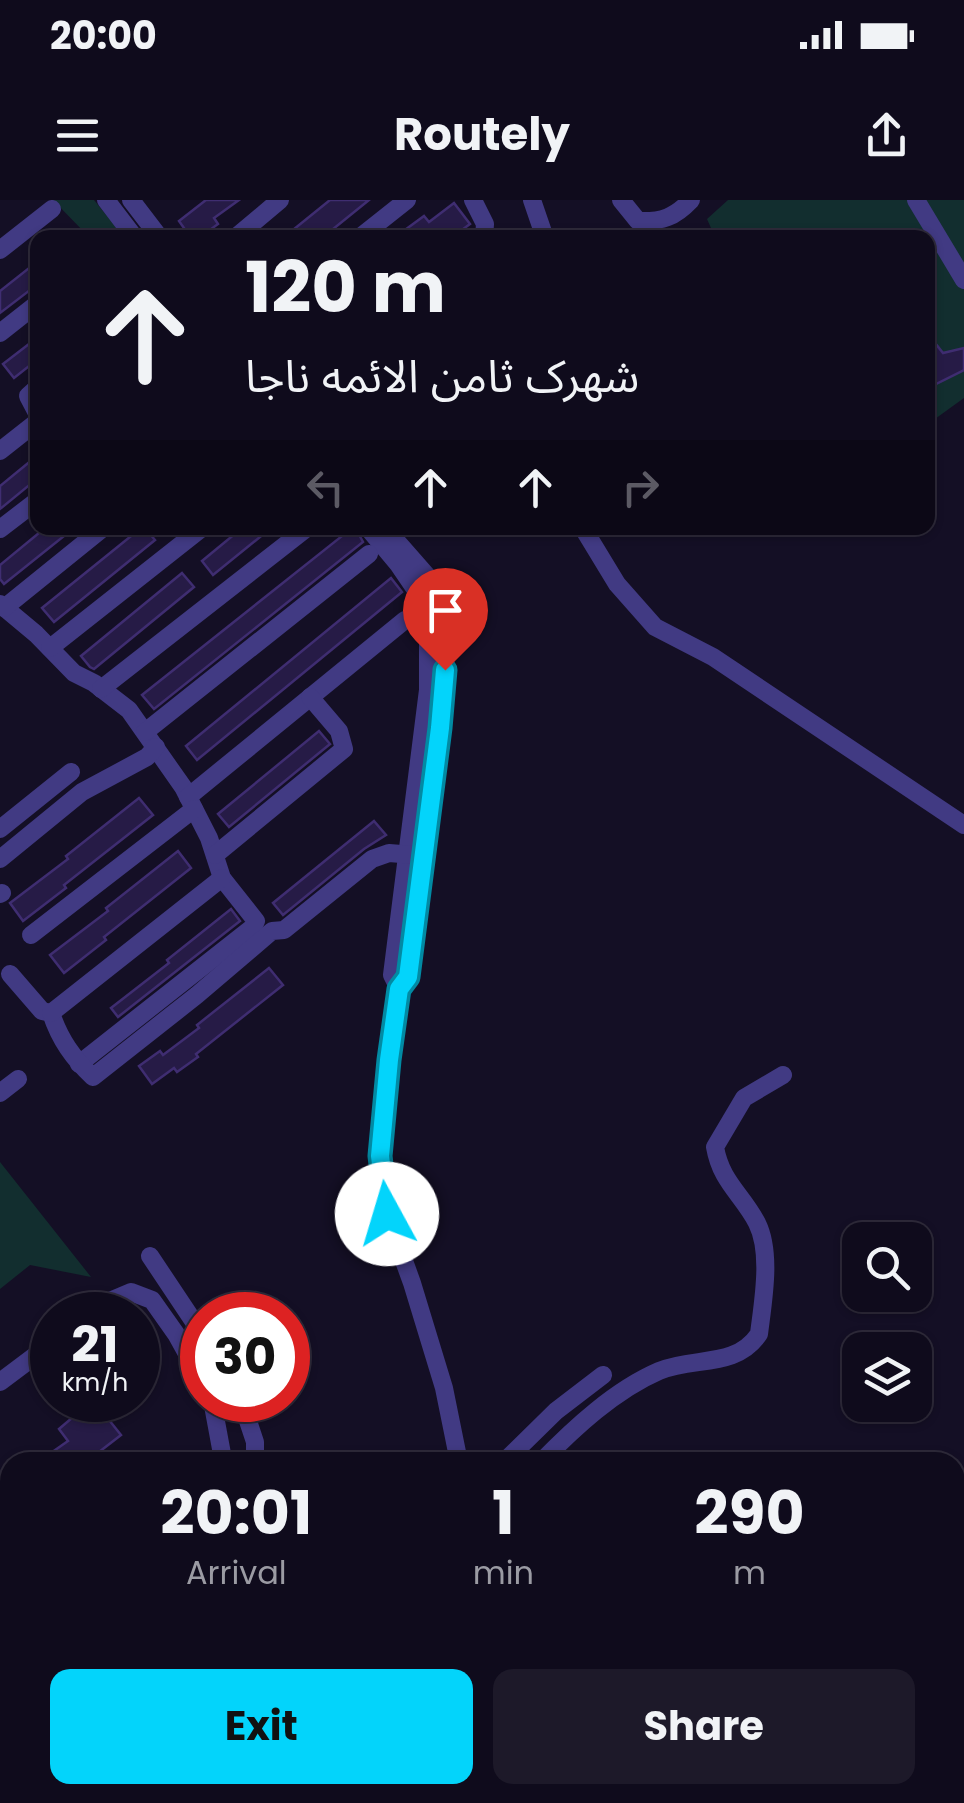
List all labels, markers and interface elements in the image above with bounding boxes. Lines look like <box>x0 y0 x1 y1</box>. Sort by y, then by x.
text: 20:00 <box>50 9 157 62</box>
text: Routely <box>394 103 570 166</box>
icon: menu <box>50 108 105 163</box>
icon: share <box>859 108 914 163</box>
text: 120 m <box>245 238 446 337</box>
icon: ahead <box>80 270 210 400</box>
text: شهرک ثامن الائمه ناجا <box>245 345 639 408</box>
icon: left <box>298 460 353 515</box>
icon: ahead <box>403 460 458 515</box>
icon: ahead <box>508 460 563 515</box>
icon: right <box>613 460 668 515</box>
pin <box>403 568 488 671</box>
icon: arrive <box>418 583 473 638</box>
position arrow <box>335 1162 439 1266</box>
map controls <box>842 1222 932 1422</box>
button: search <box>842 1222 932 1312</box>
speed limit sign: 30 <box>180 1292 310 1422</box>
text: 21 <box>71 1309 119 1380</box>
button: layers <box>842 1332 932 1422</box>
text: km/h <box>62 1365 128 1400</box>
text: 20:01 <box>160 1471 312 1555</box>
text: 1 <box>492 1471 515 1555</box>
text: 290 <box>694 1471 805 1555</box>
text: Arrival <box>186 1550 287 1595</box>
text: min <box>473 1550 534 1595</box>
text: m <box>733 1550 766 1595</box>
button: Exit <box>50 1669 473 1784</box>
button: Share <box>493 1669 915 1784</box>

